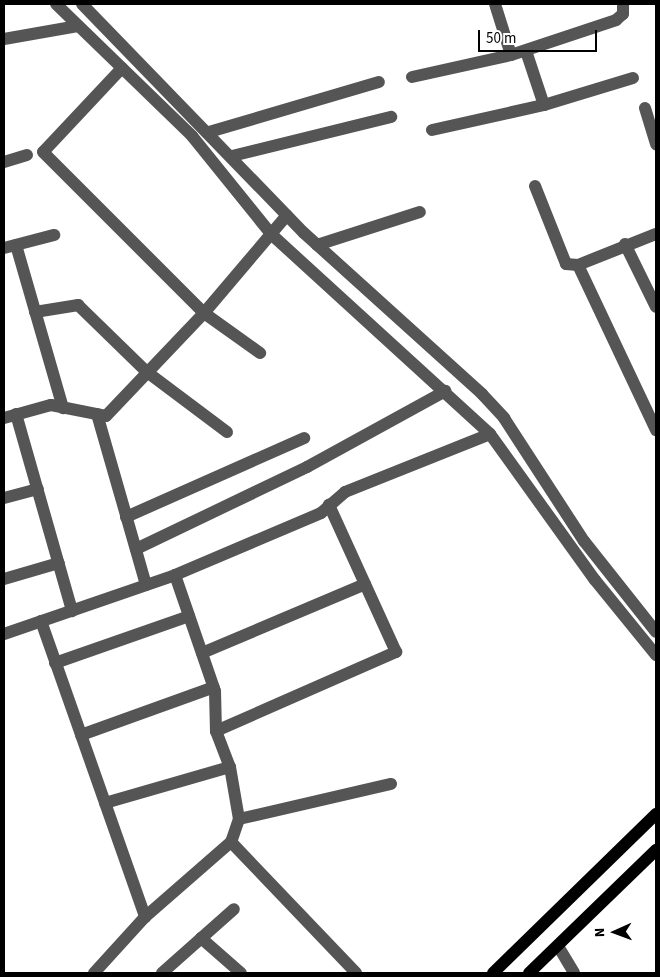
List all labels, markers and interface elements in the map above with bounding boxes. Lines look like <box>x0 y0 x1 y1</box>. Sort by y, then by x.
scale bar <box>480 20 599 52</box>
text: 50 m <box>486 28 516 49</box>
north arrow <box>590 907 640 957</box>
text: N <box>590 928 610 938</box>

